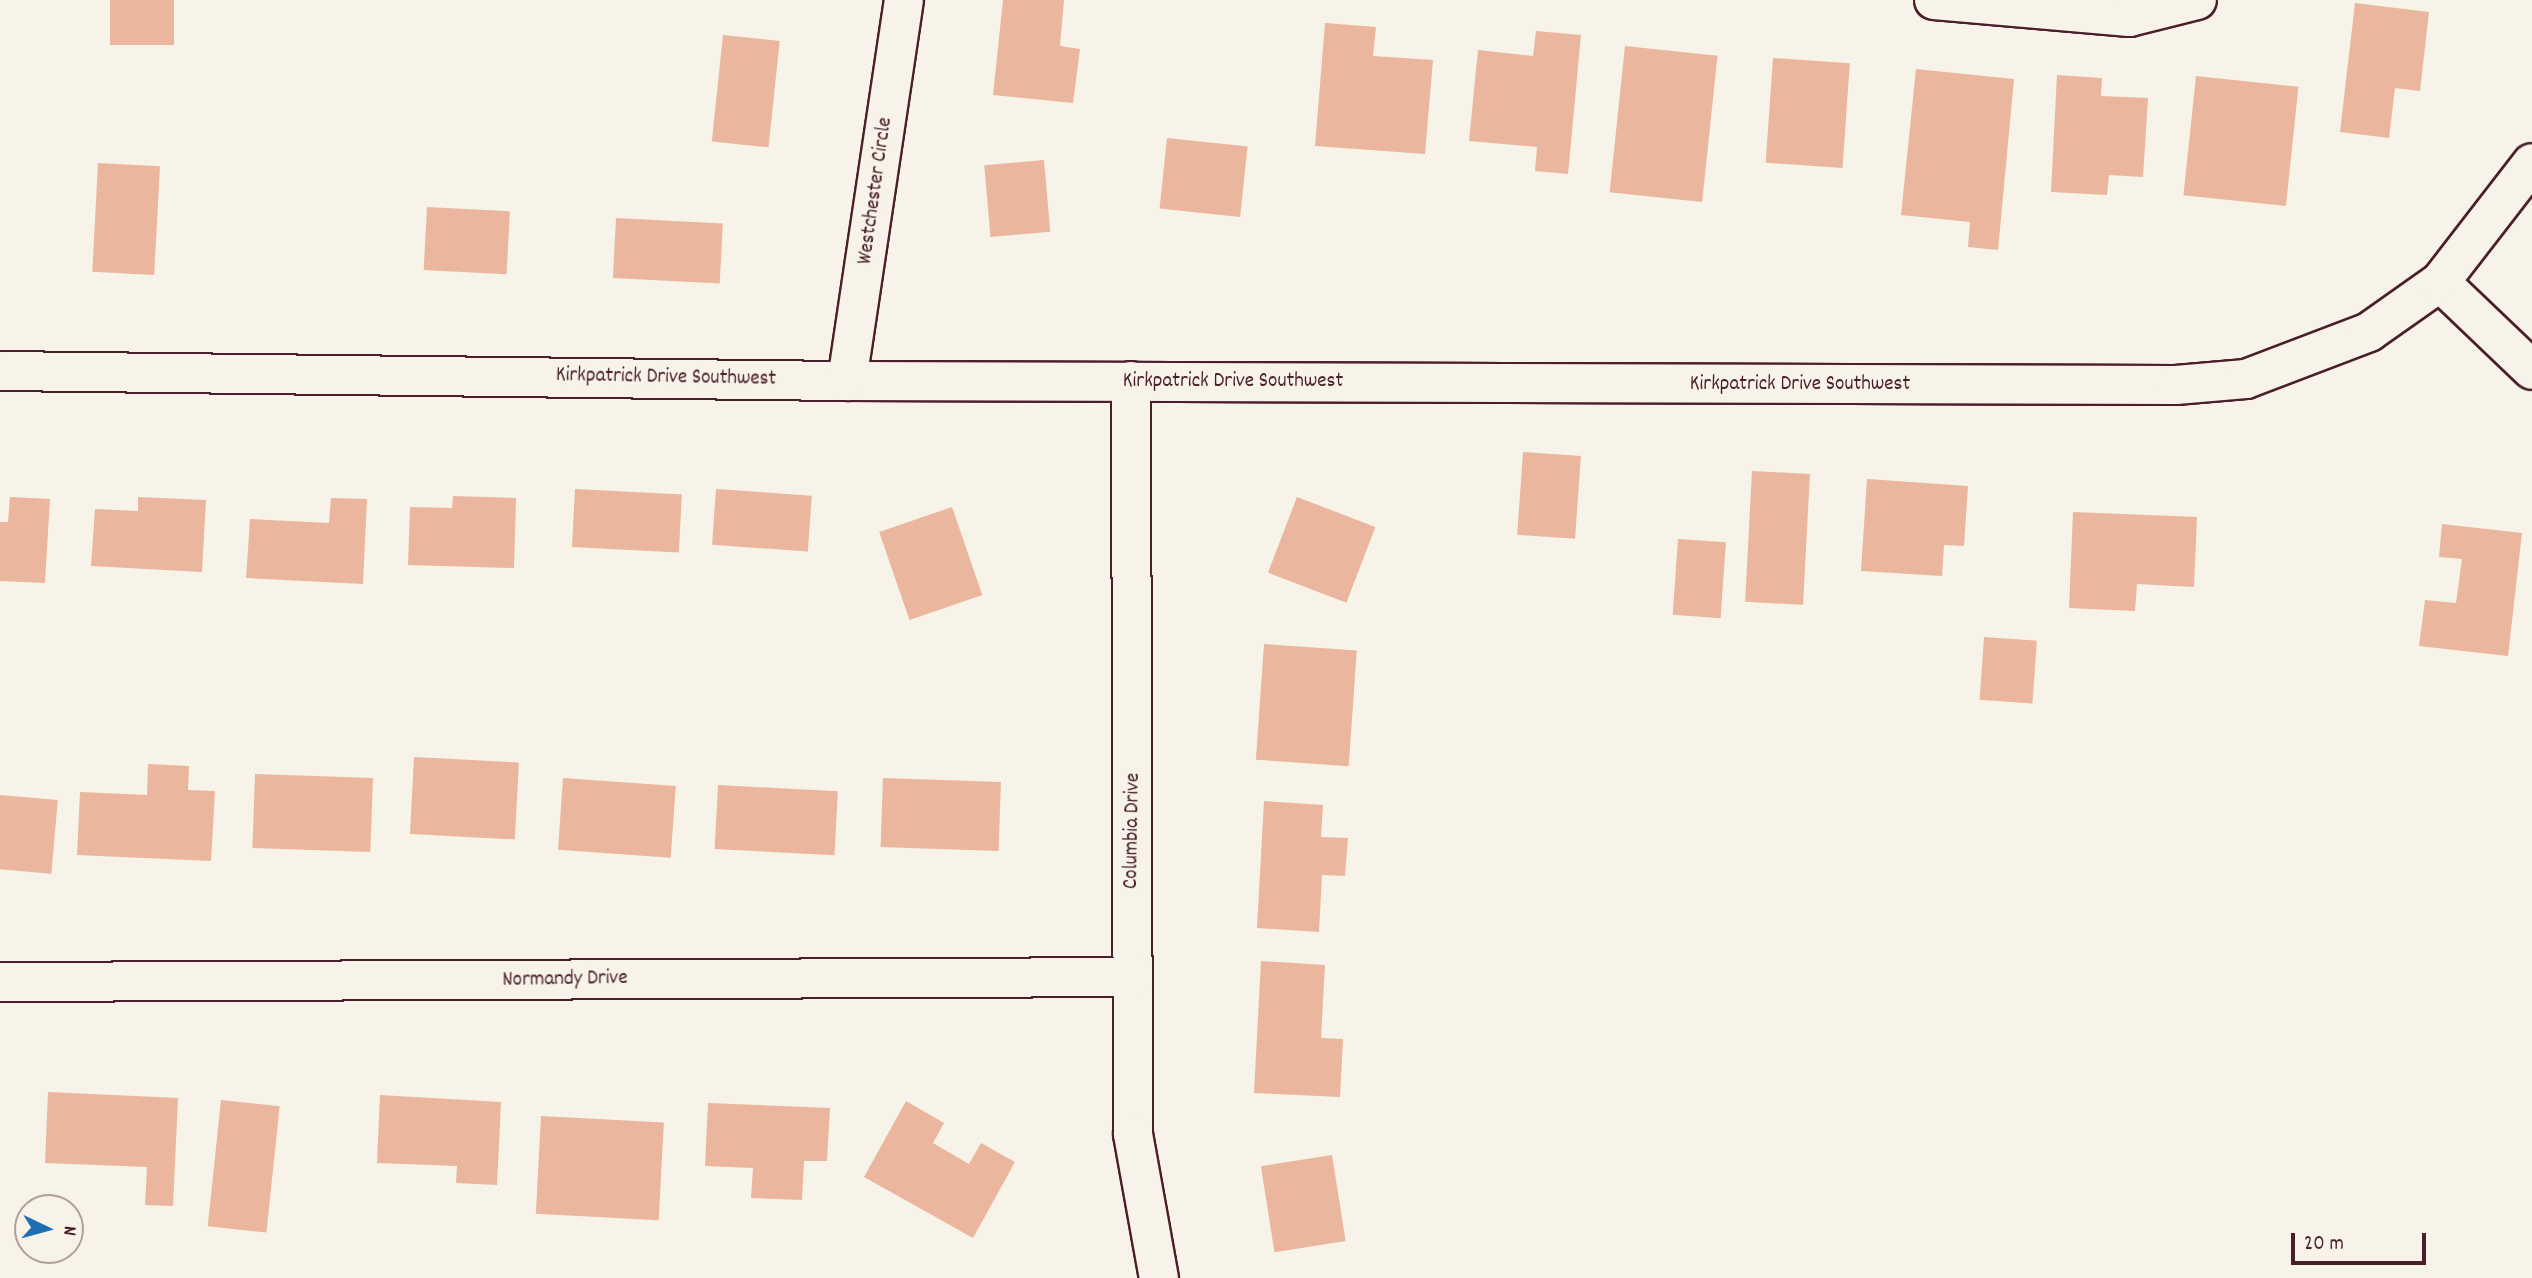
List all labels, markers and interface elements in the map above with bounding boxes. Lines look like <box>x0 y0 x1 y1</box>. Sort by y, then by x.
street label: Westchester Circle <box>853 116 899 266</box>
street label: Kirkpatrick Drive Southwest <box>556 363 776 393</box>
street label: Kirkpatrick Drive Southwest <box>1123 369 1343 395</box>
street label: Kirkpatrick Drive Southwest <box>1690 372 1910 398</box>
street label: Columbia Drive <box>1119 773 1147 889</box>
street label: Normandy Drive <box>502 966 628 994</box>
north arrow <box>14 1194 84 1264</box>
scale bar <box>2294 1218 2429 1262</box>
text: N <box>55 1225 82 1237</box>
text: 20 m <box>2304 1230 2344 1260</box>

